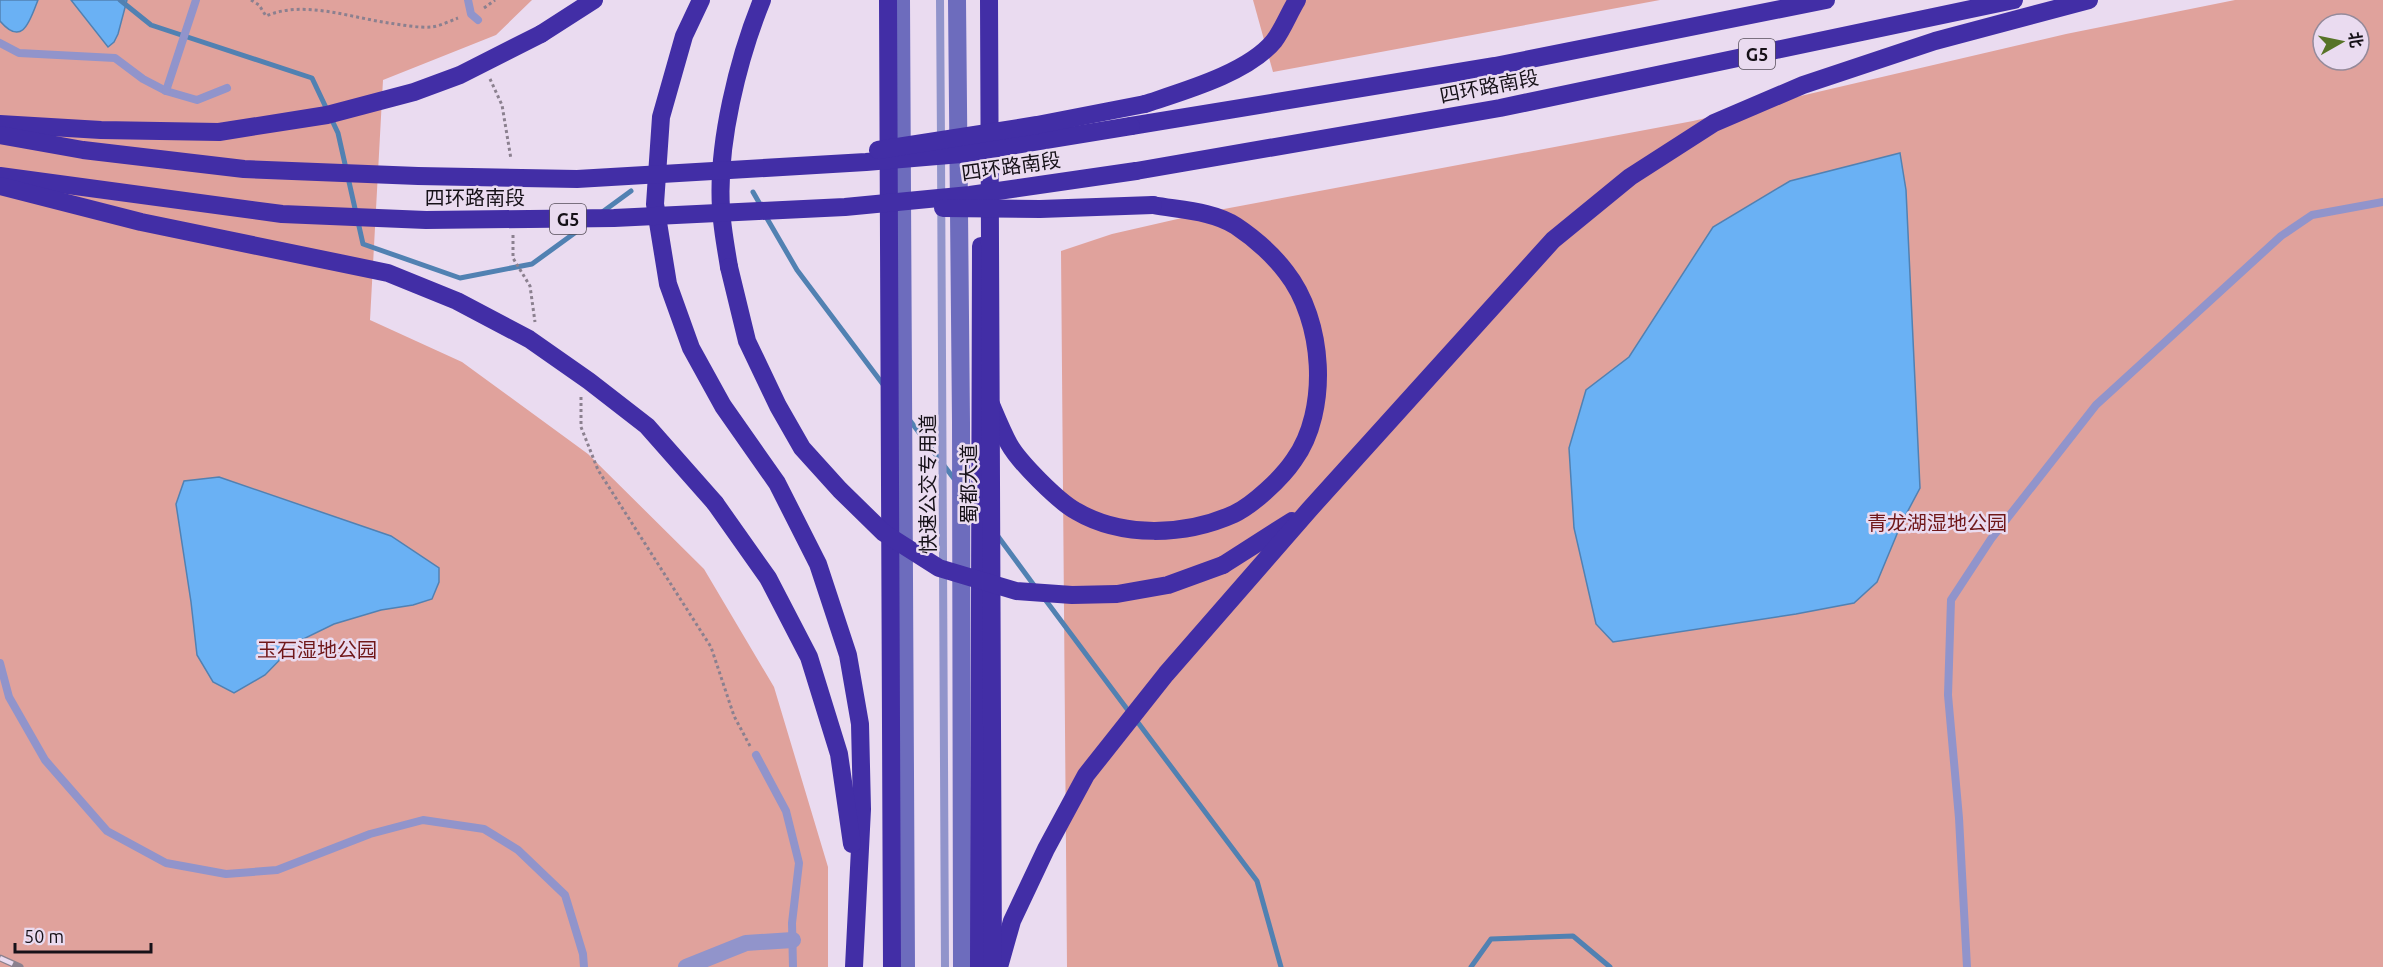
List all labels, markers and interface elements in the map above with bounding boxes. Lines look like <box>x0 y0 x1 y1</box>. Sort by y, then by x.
north arrow <box>2311 12 2371 72</box>
text: 北 <box>2346 30 2366 49</box>
road number: G5 <box>1739 39 1775 69</box>
street label: 四环路南段 <box>1438 65 1540 107</box>
street label: 四环路南段 <box>960 148 1062 184</box>
street label: 四环路南段 <box>425 186 525 209</box>
road number: G5 <box>550 204 586 234</box>
street label: 快速公交专用道 <box>916 414 939 554</box>
street label: 蜀都大道 <box>957 444 980 524</box>
park label: 青龙湖湿地公园 <box>1867 511 2007 534</box>
park label: 玉石湿地公园 <box>257 638 377 661</box>
scale bar <box>15 916 152 954</box>
text: 50 m <box>24 926 64 946</box>

